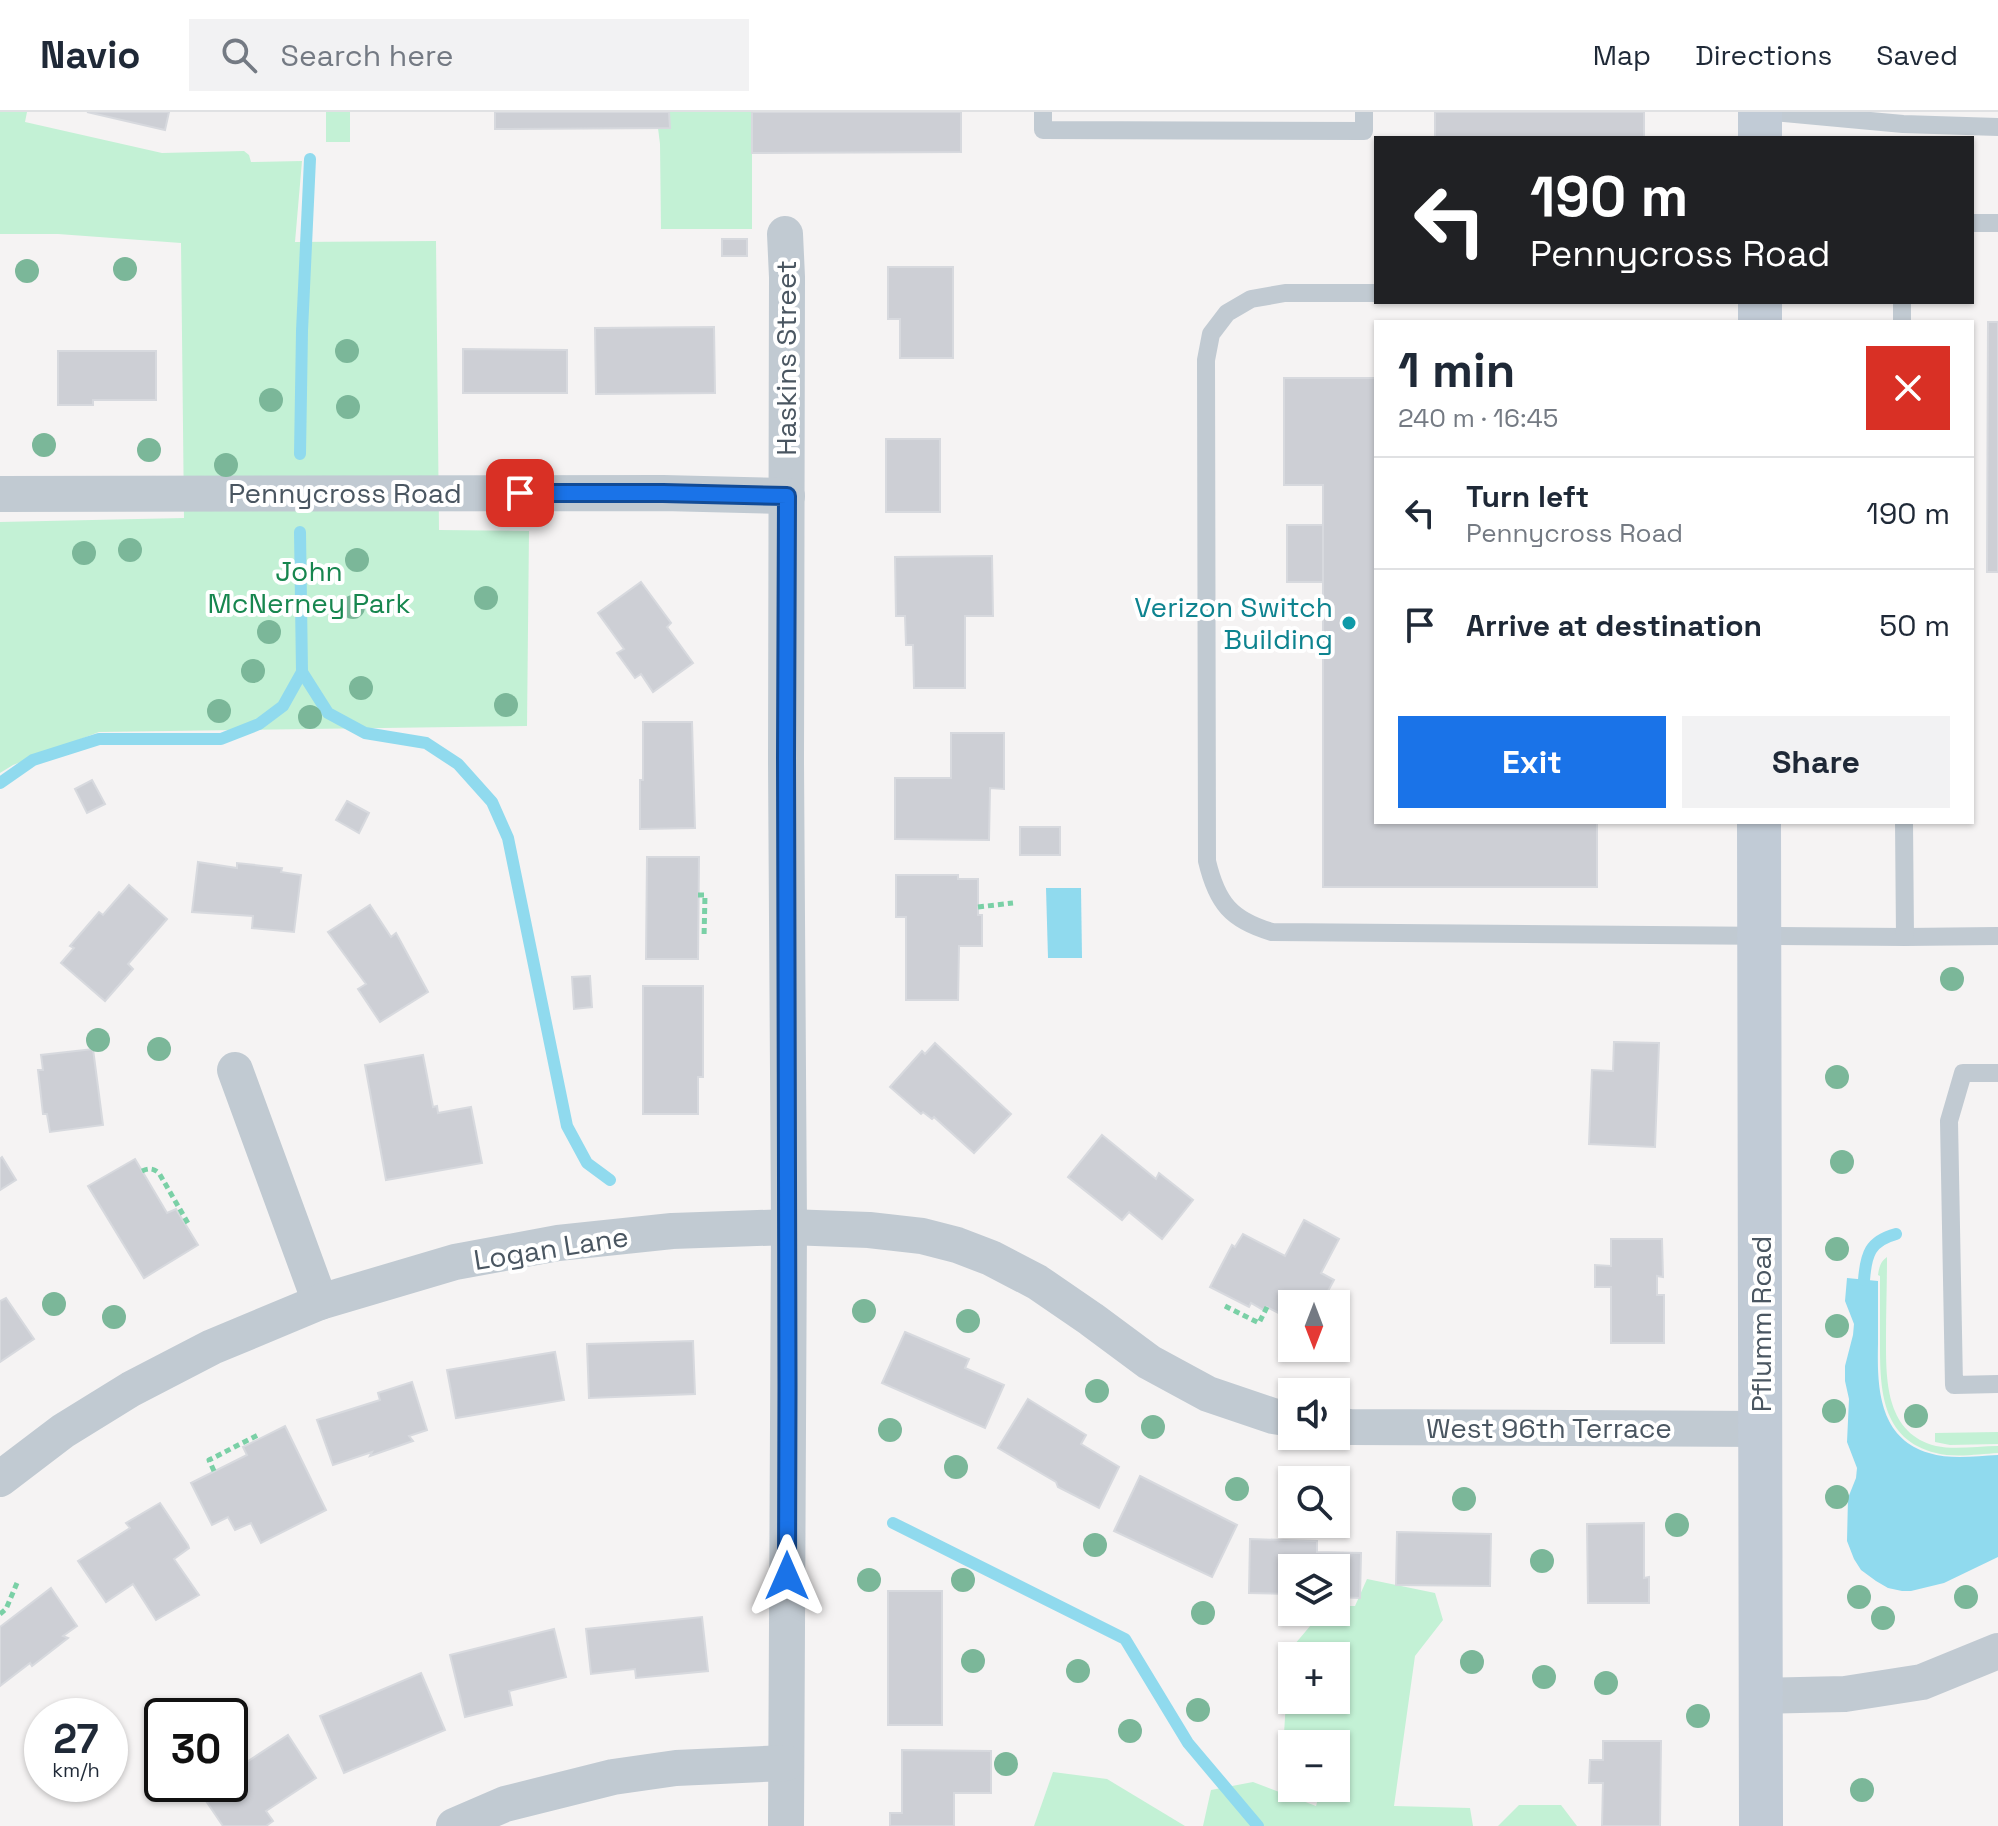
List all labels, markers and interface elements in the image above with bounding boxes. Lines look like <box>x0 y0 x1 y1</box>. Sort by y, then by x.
search box <box>189 19 749 91</box>
text: Navio <box>40 31 141 79</box>
icon: search <box>217 33 261 77</box>
text: Search here <box>281 36 453 75</box>
text: Map <box>1593 37 1651 73</box>
text: Directions <box>1695 37 1832 73</box>
text: Saved <box>1876 37 1958 73</box>
text: 190 m <box>1530 161 1688 232</box>
icon: left <box>1398 168 1502 272</box>
text: Pennycross Road <box>1530 231 1831 277</box>
street label: Haskins Street <box>768 260 804 456</box>
text: 1 min <box>1398 340 1515 401</box>
button: close <box>1866 346 1950 430</box>
text: 240 m · 16:45 <box>1398 401 1558 435</box>
pin <box>486 459 554 527</box>
icon: arrive <box>498 471 542 515</box>
street label: Pennycross Road <box>228 475 462 511</box>
text: Turn left <box>1466 477 1589 516</box>
icon: left <box>1398 491 1442 535</box>
text: 190 m <box>1866 494 1950 533</box>
text: Pennycross Road <box>1466 516 1683 550</box>
park label: John McNerney Park <box>208 553 411 621</box>
place label: Verizon Switch Building <box>1134 589 1333 657</box>
icon: arrive <box>1398 603 1442 647</box>
text: Arrive at destination <box>1466 606 1762 645</box>
text: 50 m <box>1879 606 1950 645</box>
marker: Verizon Switch Building <box>1340 614 1358 632</box>
button: Exit <box>1398 716 1666 808</box>
button: Share <box>1682 716 1950 808</box>
street label: Logan Lane <box>471 1218 631 1278</box>
street label: Pflumm Road <box>1743 1236 1779 1412</box>
north arrow <box>1278 1290 1350 1362</box>
map controls <box>1278 1290 1350 1802</box>
button: sound <box>1278 1378 1350 1450</box>
street label: West 96th Terrace <box>1426 1410 1672 1446</box>
button: search <box>1278 1466 1350 1538</box>
position arrow <box>745 1534 829 1618</box>
button: layers <box>1278 1554 1350 1626</box>
button: + <box>1278 1642 1350 1714</box>
speed limit sign: 30 <box>144 1698 248 1802</box>
text: 27 <box>53 1714 99 1765</box>
button: − <box>1278 1730 1350 1802</box>
text: km/h <box>52 1757 100 1783</box>

